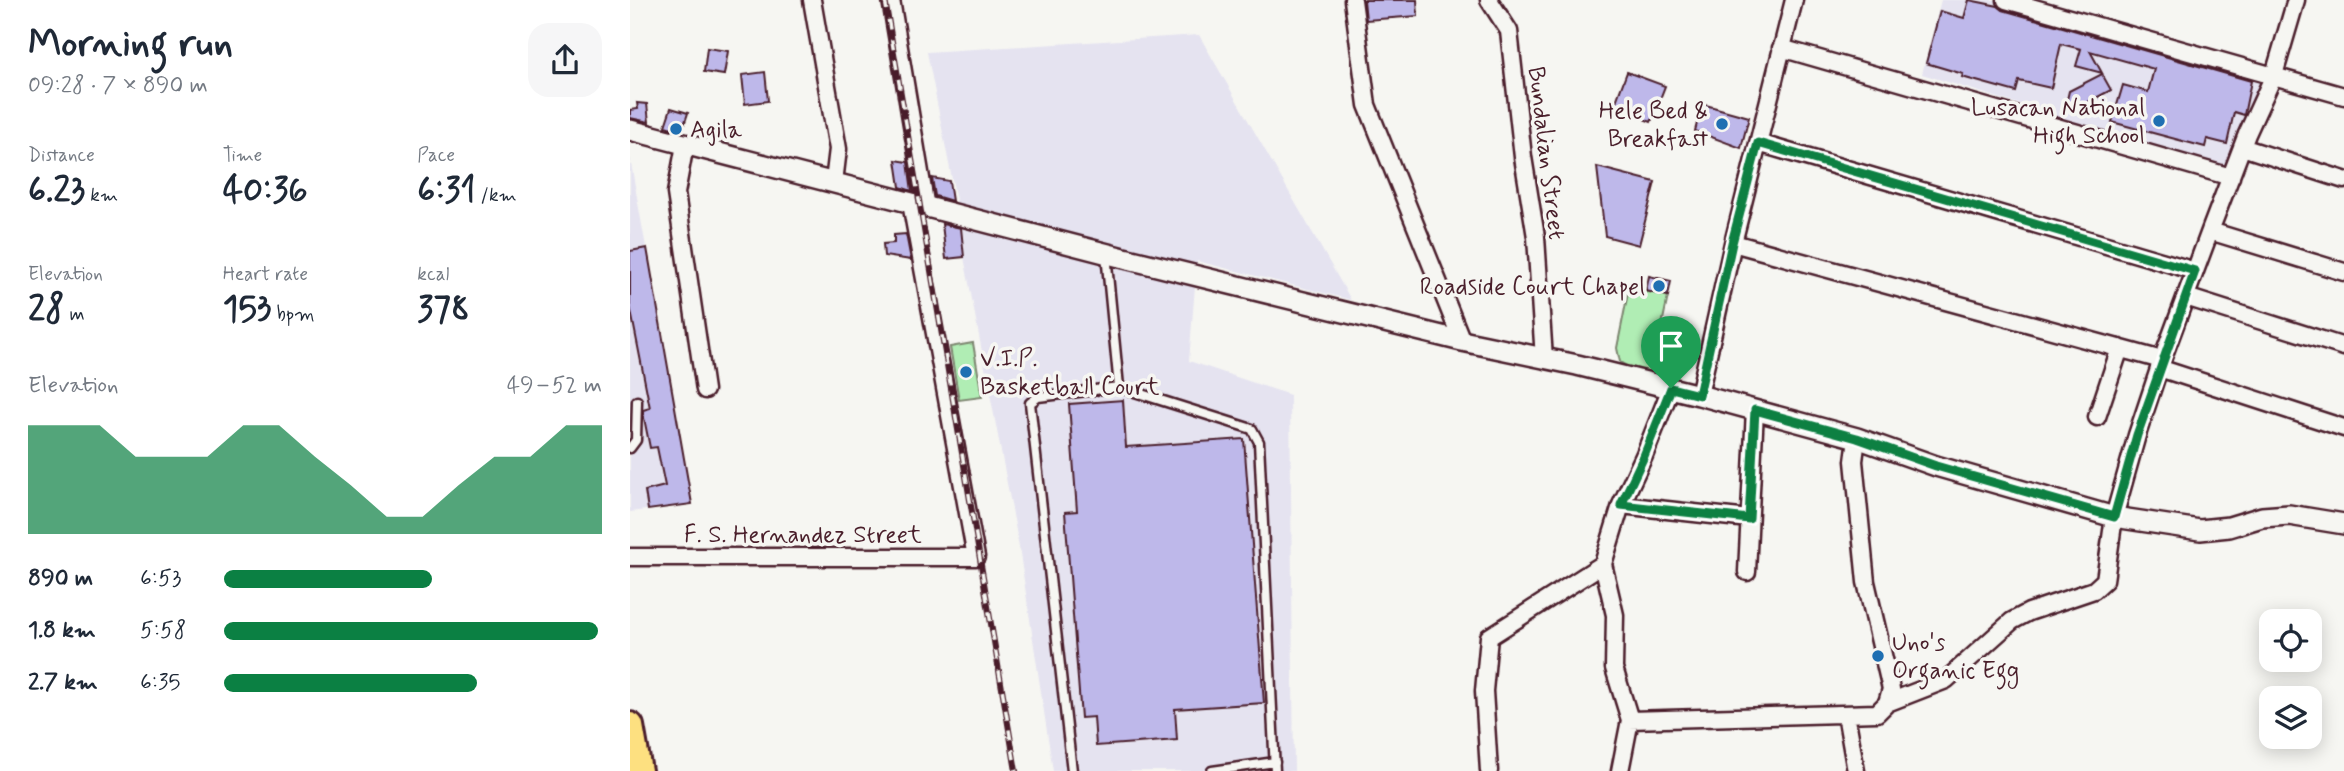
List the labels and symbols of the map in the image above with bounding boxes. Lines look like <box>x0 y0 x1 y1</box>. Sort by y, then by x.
street label: Bundalian Street <box>1520 65 1572 242</box>
place label: Lusacan National High School <box>1971 93 2145 155</box>
place label: Hele Bed & Breakfast <box>1599 96 1708 155</box>
marker: Lusacan National High School <box>2151 113 2167 129</box>
place label: Agila <box>690 115 743 146</box>
marker: Hele Bed & Breakfast <box>1714 116 1730 132</box>
marker: Agila <box>668 121 684 137</box>
place label: Roadside Court Chapel <box>1420 272 1645 303</box>
marker: Roadside Court Chapel <box>1651 278 1667 294</box>
pin <box>1641 316 1701 388</box>
place label: V.I.P. Basketball Court <box>980 344 1160 403</box>
marker: V.I.P. Basketball Court <box>958 364 974 380</box>
street label: F. S. Hernandez Street <box>684 520 922 551</box>
place label: Uno's Organic Egg <box>1892 628 2019 690</box>
marker: Uno's Organic Egg <box>1870 648 1886 664</box>

